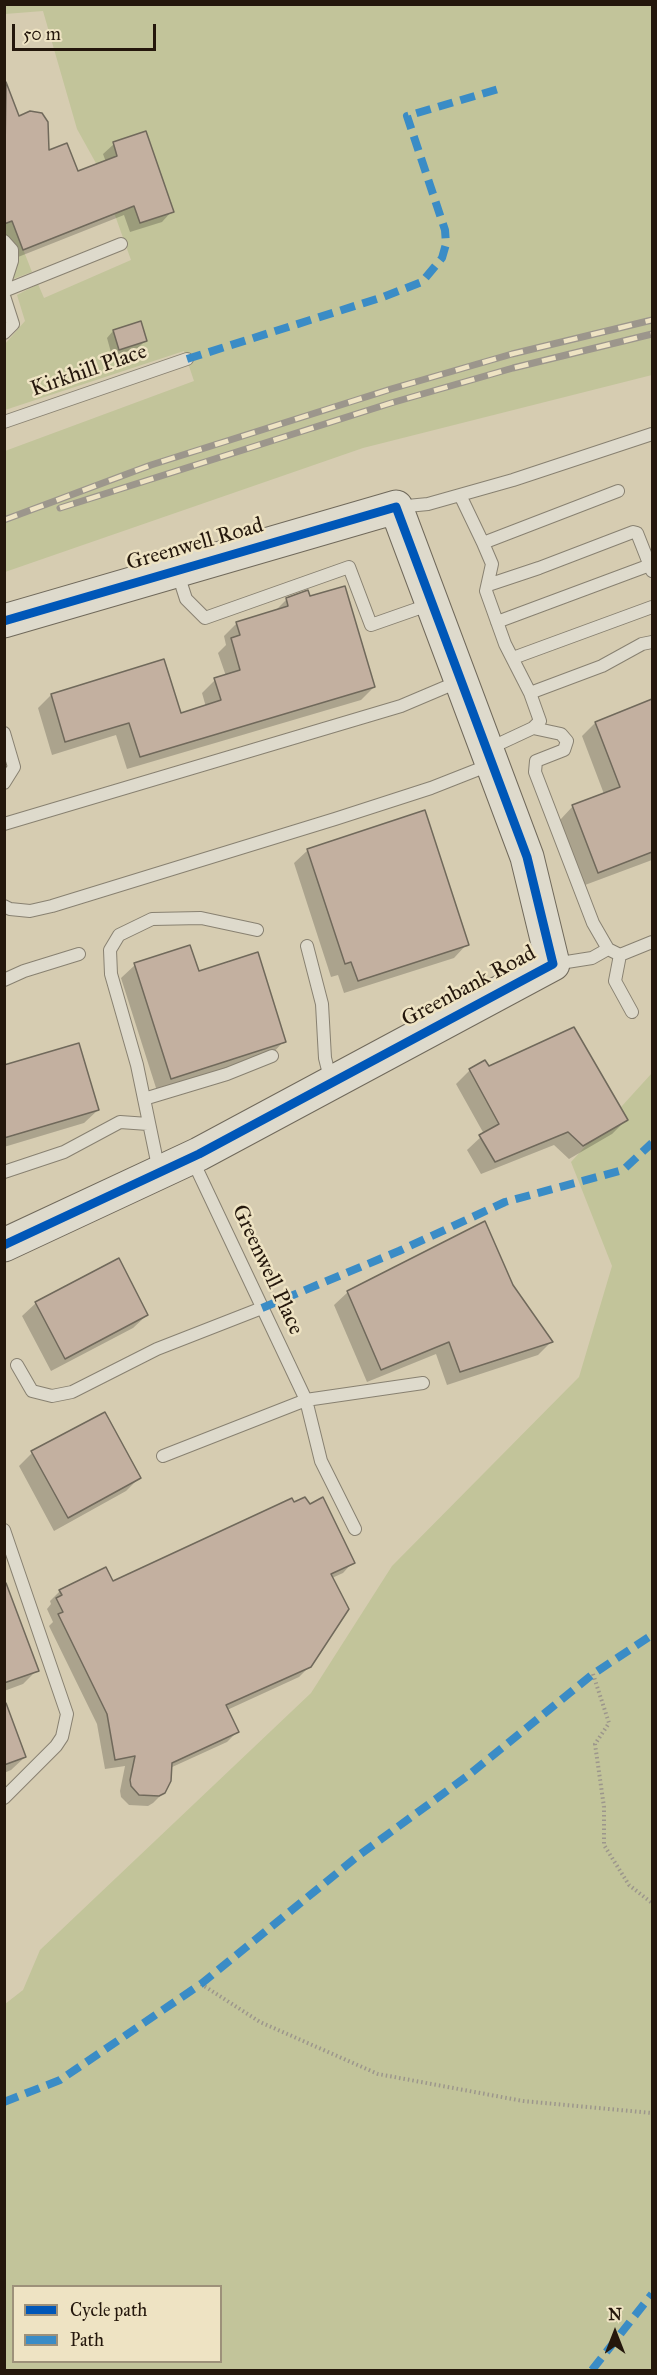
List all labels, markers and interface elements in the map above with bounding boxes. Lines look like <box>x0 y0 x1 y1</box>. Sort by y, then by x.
scale bar <box>15 12 159 50</box>
text: 50 m <box>23 23 61 45</box>
street label: Kirkhill Place <box>27 339 151 403</box>
street label: Greenwell Road <box>124 513 266 577</box>
street label: Greenbank Road <box>397 941 541 1033</box>
street label: Greenwell Place <box>225 1201 309 1339</box>
legend <box>12 2285 222 2363</box>
text: Cycle path <box>70 2299 147 2321</box>
north arrow <box>585 2303 645 2363</box>
text: N <box>608 2305 622 2324</box>
text: Path <box>70 2329 104 2351</box>

